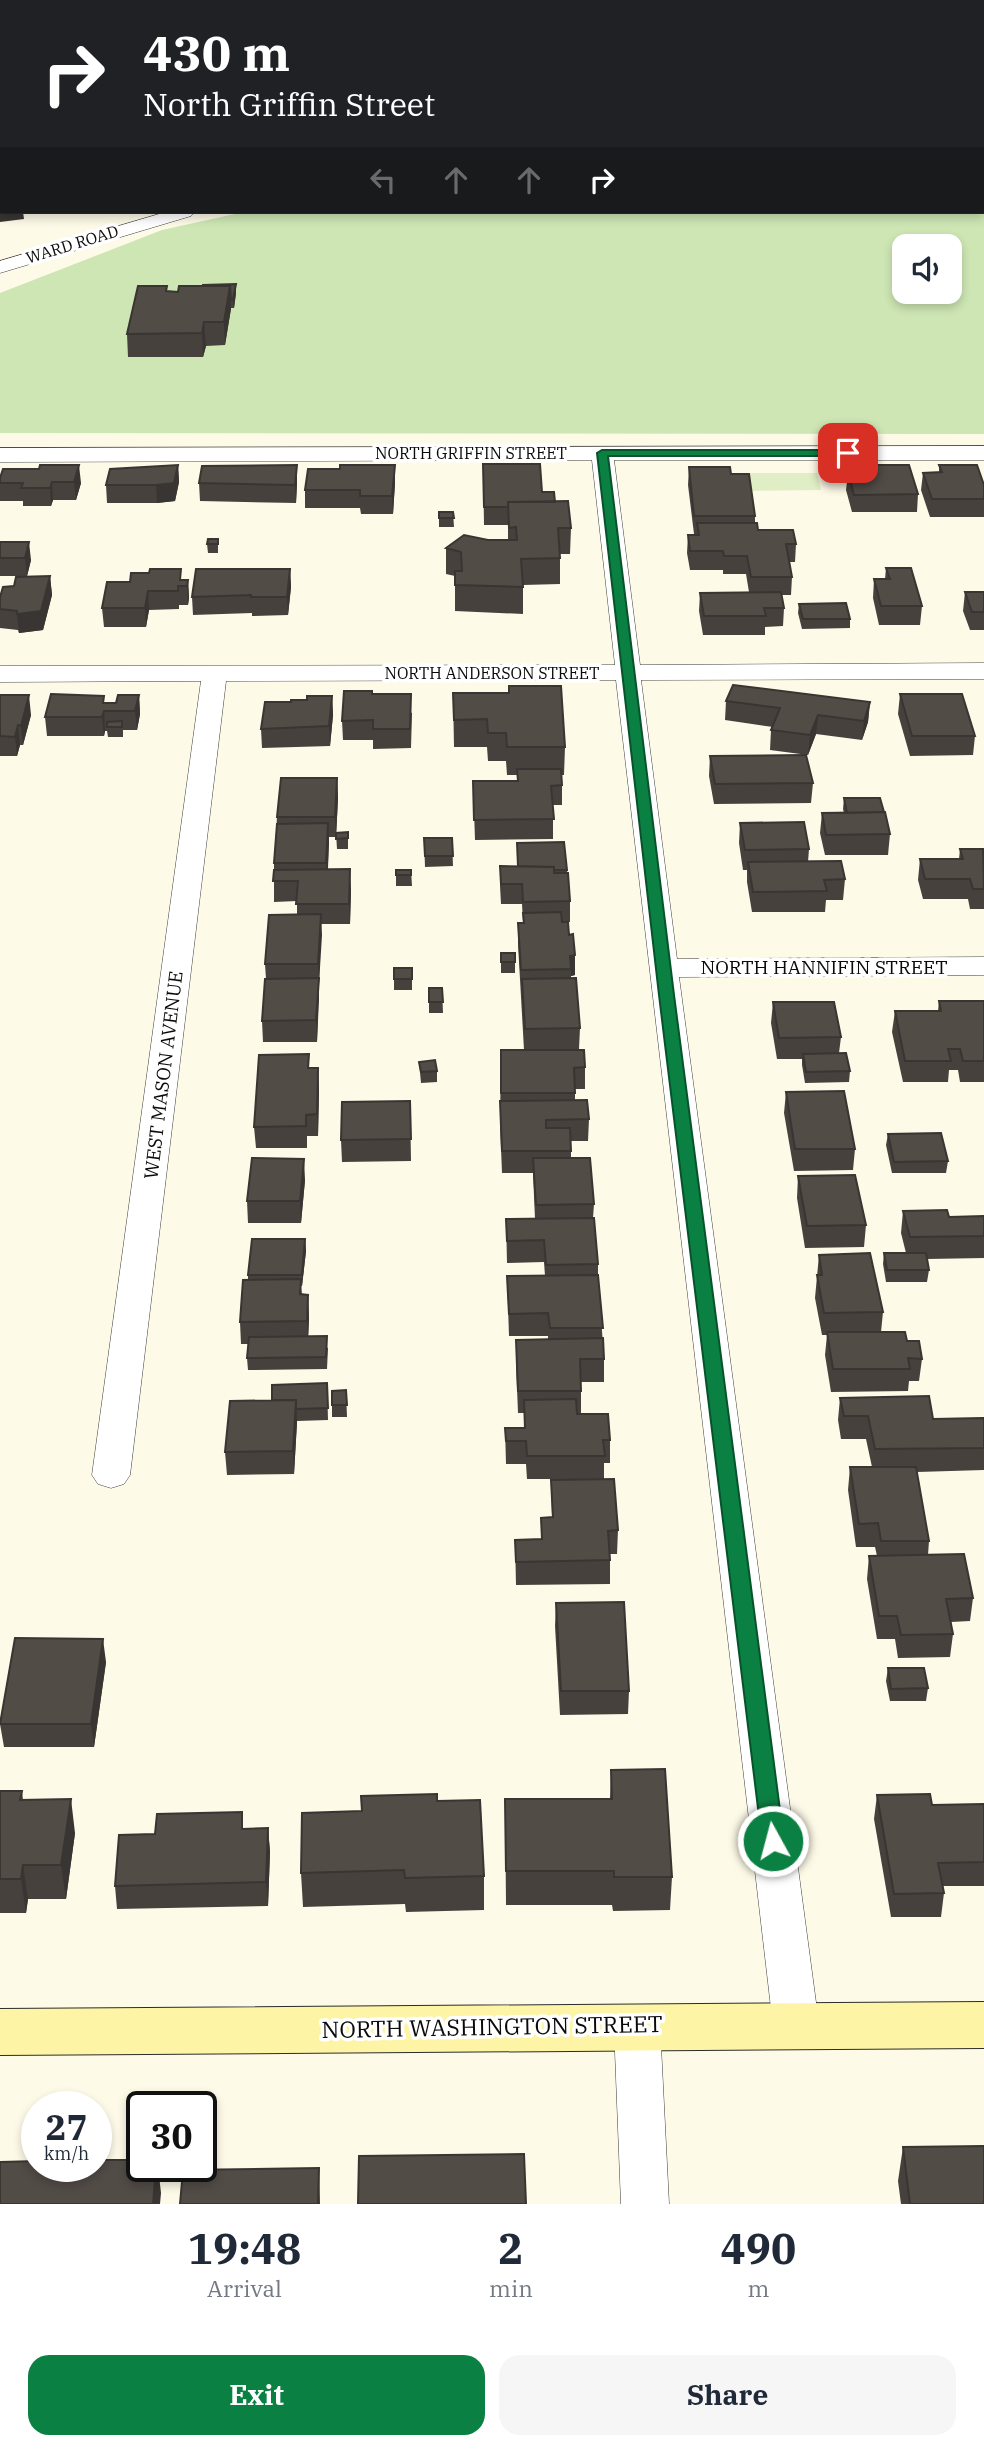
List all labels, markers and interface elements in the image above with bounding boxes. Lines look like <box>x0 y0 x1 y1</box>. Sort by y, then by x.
text: 430 m <box>143 21 290 84</box>
icon: right <box>28 28 119 119</box>
text: North Griffin Street <box>143 83 435 125</box>
icon: left <box>364 161 402 199</box>
icon: ahead <box>437 161 475 199</box>
icon: ahead <box>510 161 548 199</box>
icon: right <box>583 161 621 199</box>
street label: WARD ROAD <box>23 220 121 268</box>
map controls <box>892 234 962 304</box>
button: sound <box>892 234 962 304</box>
pin <box>818 423 878 483</box>
icon: arrive <box>829 434 867 472</box>
street label: NORTH GRIFFIN STREET <box>375 443 567 463</box>
street label: NORTH ANDERSON STREET <box>384 663 600 683</box>
street label: NORTH HANNIFIN STREET <box>700 955 948 979</box>
street label: WEST MASON AVENUE <box>138 969 188 1181</box>
position arrow <box>736 1804 810 1878</box>
street label: NORTH WASHINGTON STREET <box>321 2008 663 2044</box>
speed limit sign: 30 <box>126 2091 217 2182</box>
text: 27 <box>45 2104 88 2150</box>
text: km/h <box>44 2142 89 2165</box>
text: 19:48 <box>188 2221 301 2276</box>
text: 2 <box>498 2221 524 2276</box>
text: 490 <box>721 2221 796 2276</box>
text: Arrival <box>207 2273 282 2303</box>
text: min <box>489 2273 533 2303</box>
text: m <box>747 2273 769 2303</box>
button: Exit <box>28 2355 485 2435</box>
button: Share <box>499 2355 956 2435</box>

